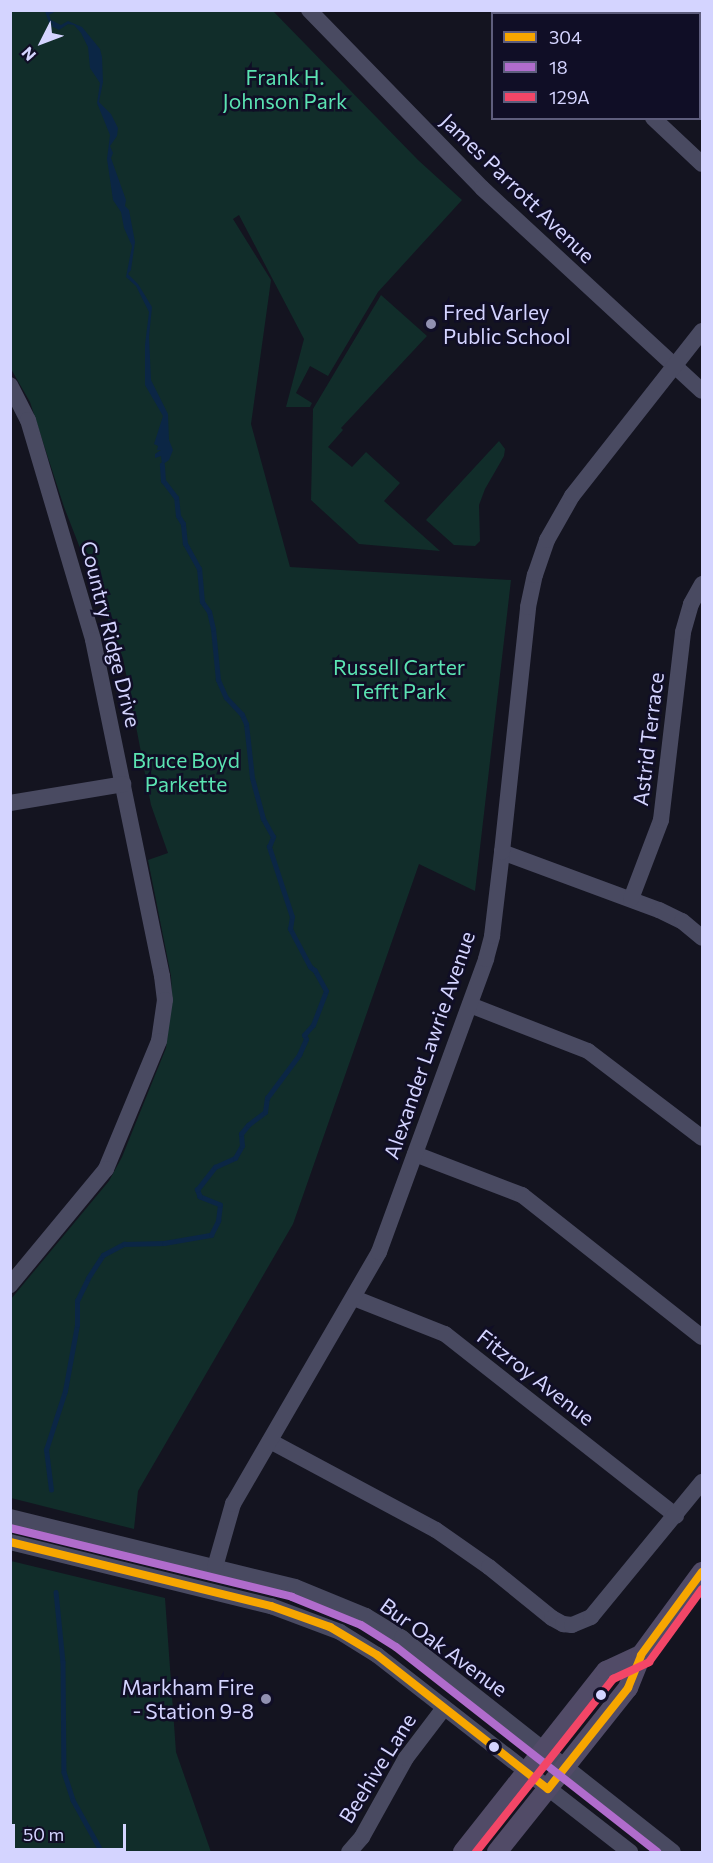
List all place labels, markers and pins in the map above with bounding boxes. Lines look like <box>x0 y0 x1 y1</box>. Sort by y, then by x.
place label: Fred Varley Public School <box>443 299 571 349</box>
marker: Fred Varley Public School <box>424 317 438 331</box>
place label: Markham Fire - Station 9-8 <box>121 1674 254 1724</box>
unlabelled marker <box>595 1689 607 1701</box>
marker: Markham Fire - Station 9-8 <box>259 1692 273 1706</box>
unlabelled marker <box>488 1741 500 1753</box>

